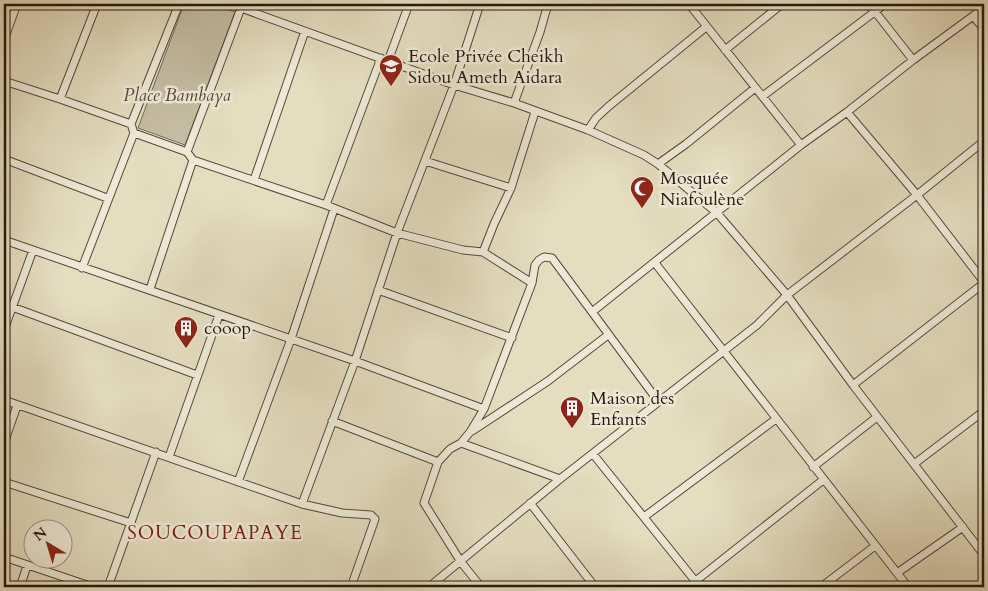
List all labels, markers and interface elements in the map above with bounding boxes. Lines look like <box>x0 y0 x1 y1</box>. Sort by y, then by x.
place label: Ecole Privée Cheikh Sidou Ameth Aidara <box>408 44 564 90</box>
school or university icon: Ecole Privée Cheikh Sidou Ameth Aidara <box>378 53 404 87</box>
park label: Place Bambaya <box>123 83 231 108</box>
place label: Mosquée Niafoulène <box>660 166 744 212</box>
mosque icon: Mosquée Niafoulène <box>629 175 655 209</box>
building icon: cooop <box>173 315 199 349</box>
place label: cooop <box>204 316 251 341</box>
place label: Maison des Enfants <box>590 386 674 432</box>
building icon: Maison des Enfants <box>559 395 585 429</box>
north arrow <box>22 518 72 568</box>
district label: SOUCOUPAPAYE <box>127 520 303 546</box>
text: N <box>30 523 51 545</box>

